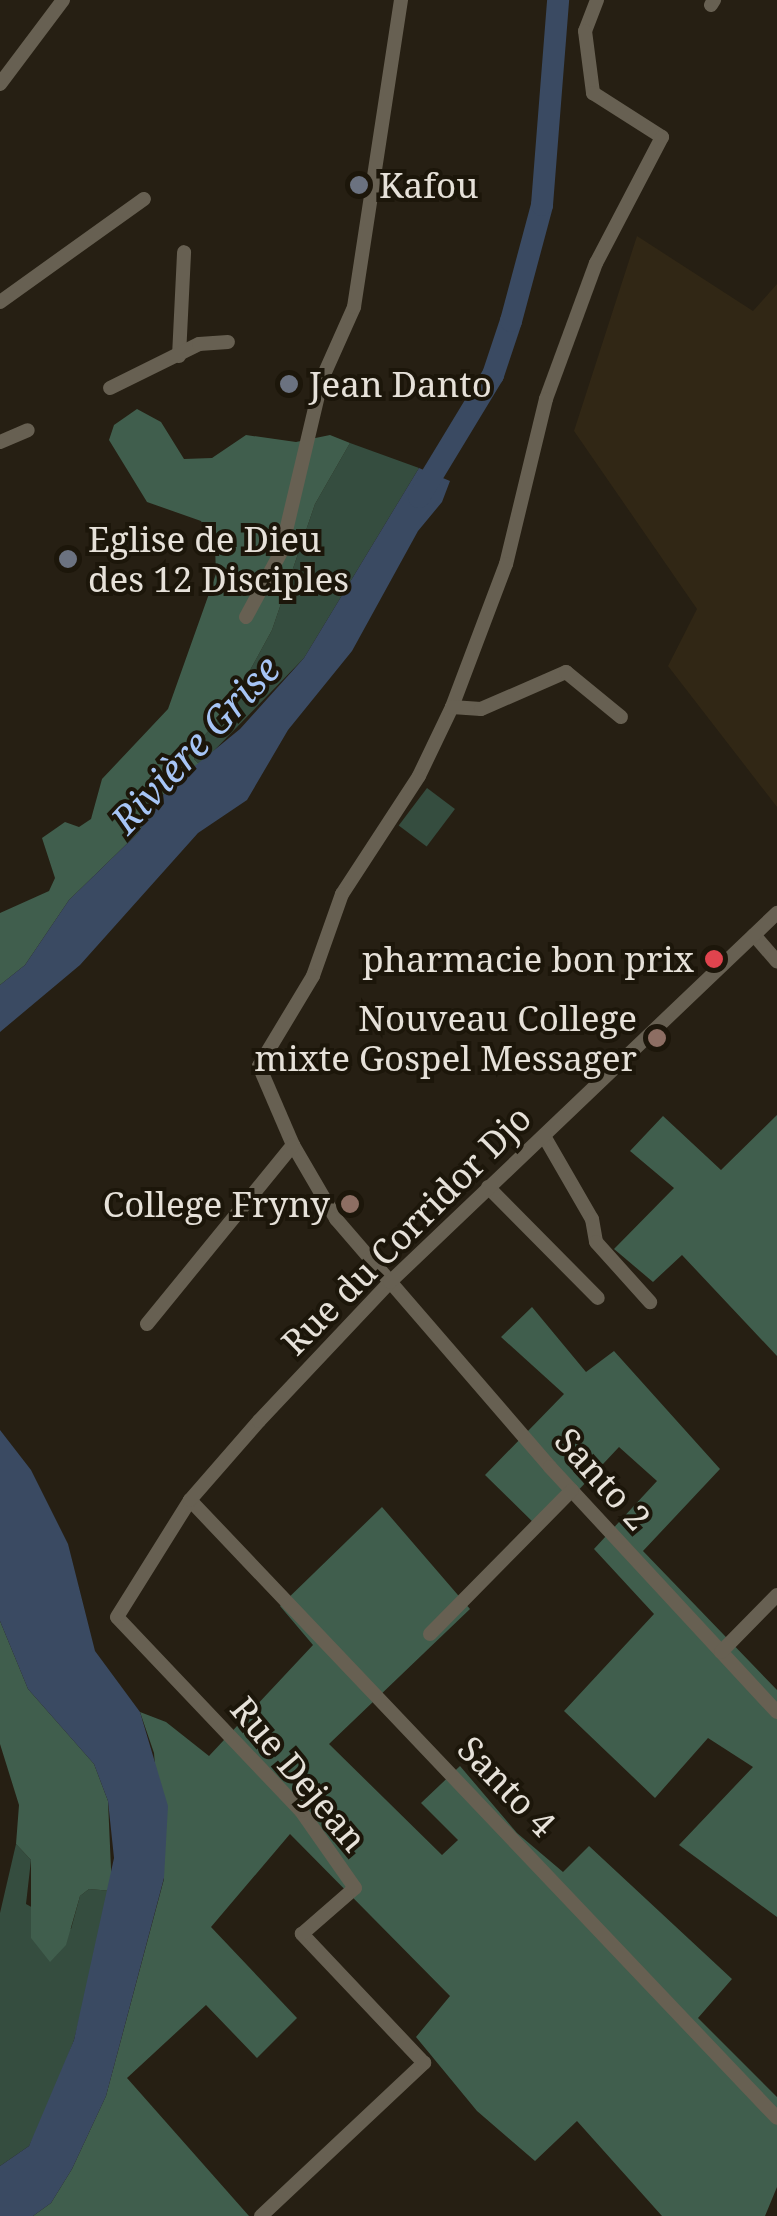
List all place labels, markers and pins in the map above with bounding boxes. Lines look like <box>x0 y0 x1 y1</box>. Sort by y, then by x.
place label: Kafou <box>379 164 479 206</box>
marker: Kafou <box>348 174 370 196</box>
place label: Jean Danto <box>309 363 492 405</box>
marker: Jean Danto <box>278 373 300 395</box>
place label: Eglise de Dieu des 12 Disciples <box>88 518 349 600</box>
marker: Eglise de Dieu des 12 Disciples <box>57 548 79 570</box>
place label: pharmacie bon prix <box>362 938 694 980</box>
marker: pharmacie bon prix <box>703 948 725 970</box>
place label: Nouveau College mixte Gospel Messager <box>254 997 637 1079</box>
marker: Nouveau College mixte Gospel Messager <box>646 1027 668 1049</box>
place label: College Fryny <box>103 1183 330 1225</box>
marker: College Fryny <box>339 1193 361 1215</box>

